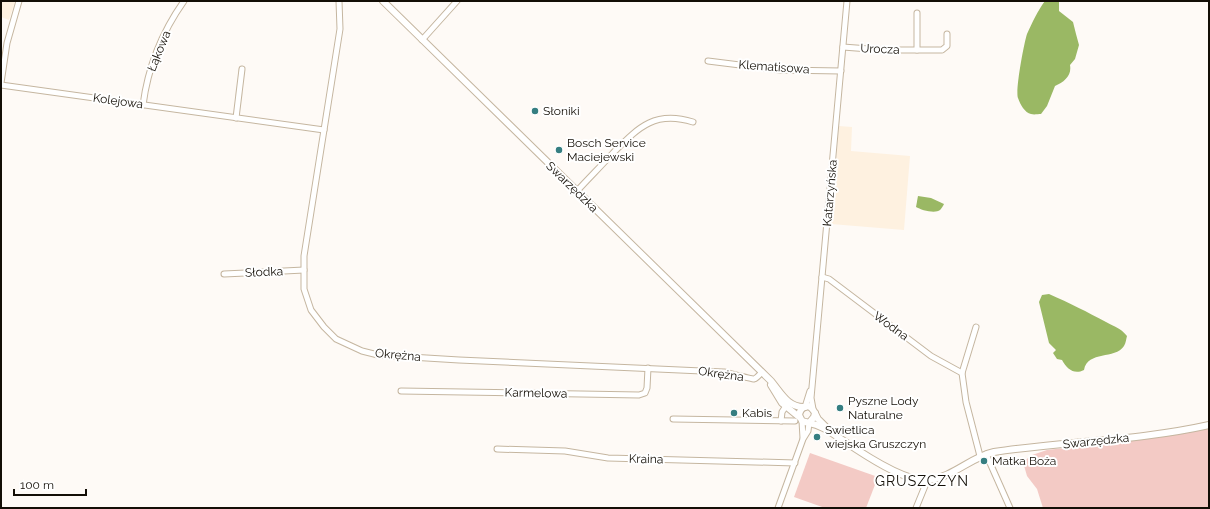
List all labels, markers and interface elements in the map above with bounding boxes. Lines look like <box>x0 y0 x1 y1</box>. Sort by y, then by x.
street label: Łąkowa <box>145 29 173 73</box>
street label: Urocza <box>860 41 900 57</box>
street label: Klematisowa <box>738 58 810 76</box>
street label: Kolejowa <box>92 91 144 111</box>
place label: Słoniki <box>543 104 580 118</box>
marker: Słoniki <box>530 106 540 116</box>
place label: Bosch Service Maciejewski <box>567 136 646 164</box>
marker: Bosch Service Maciejewski <box>554 145 564 155</box>
street label: Swarzędzka <box>543 159 601 215</box>
street label: Katarzyńska <box>820 159 840 227</box>
street label: Słodka <box>245 264 283 280</box>
street label: Wodna <box>871 309 911 343</box>
street label: Okrężna <box>375 346 421 364</box>
street label: Okrężna <box>697 364 745 384</box>
street label: Karmelowa <box>504 385 568 401</box>
place label: Pyszne Lody Naturalne <box>848 394 919 422</box>
marker: Pyszne Lody Naturalne <box>835 403 845 413</box>
place label: Kabis <box>742 406 772 420</box>
marker: Kabis <box>729 408 739 418</box>
place label: Swietlica wiejska Gruszczyn <box>825 423 926 451</box>
street label: Swarzędzka <box>1062 431 1130 451</box>
marker: Swietlica wiejska Gruszczyn <box>812 432 822 442</box>
street label: Kraina <box>629 452 663 466</box>
place label: Matka Boża <box>992 454 1056 468</box>
marker: Matka Boża <box>979 456 989 466</box>
scale bar <box>14 471 86 497</box>
district label: GRUSZCZYN <box>875 473 969 489</box>
text: 100 m <box>20 478 54 492</box>

